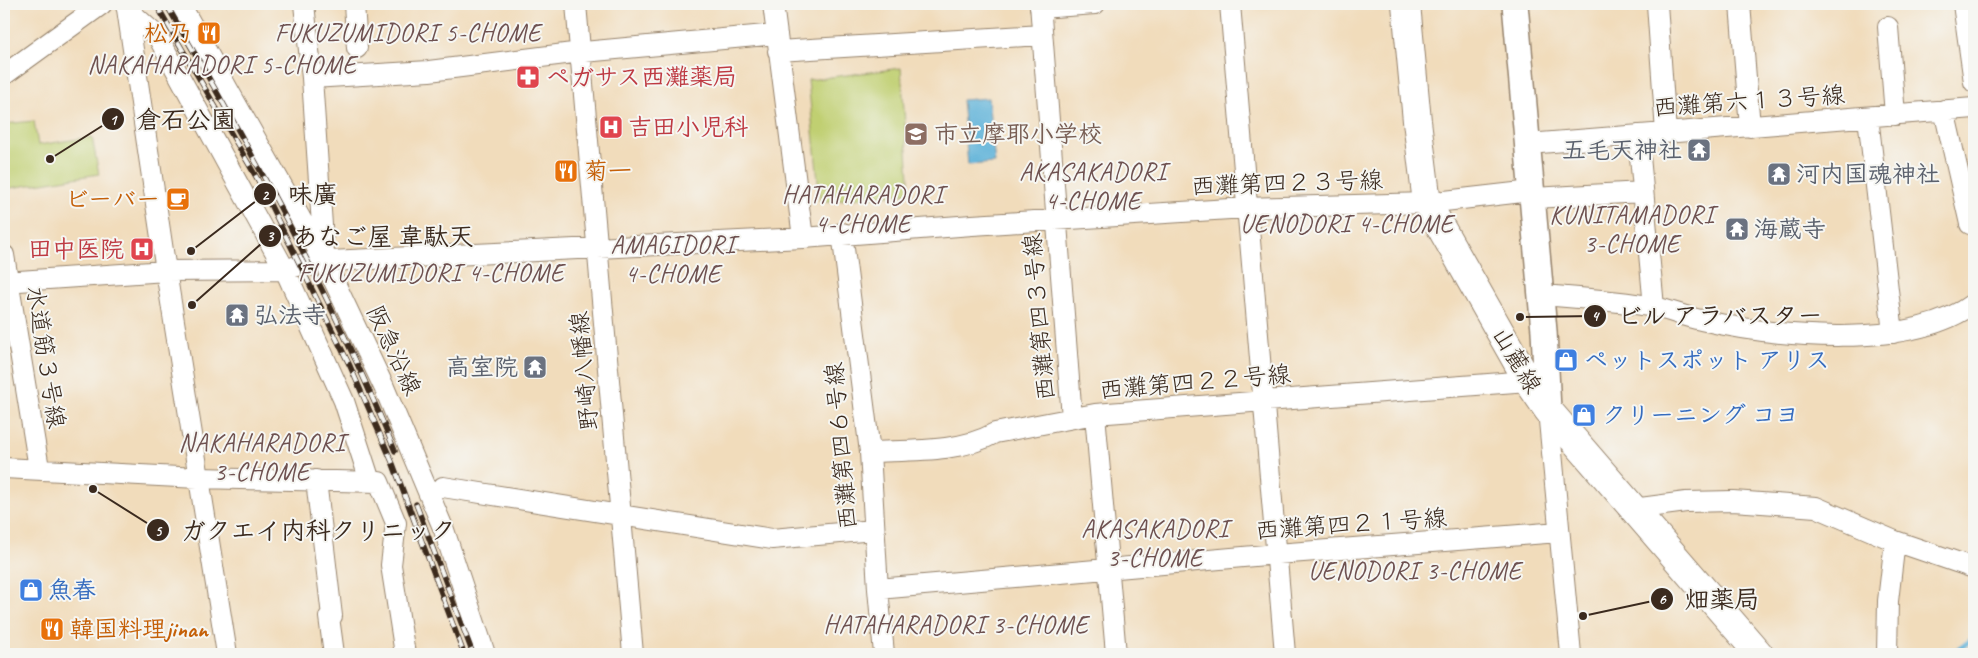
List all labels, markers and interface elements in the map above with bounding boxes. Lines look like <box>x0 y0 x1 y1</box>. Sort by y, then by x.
district label: FUKUZUMIDORI 5-CHOME <box>275 17 543 49</box>
place label: 松乃 <box>144 18 192 48</box>
restaurant icon: 松乃 <box>196 20 222 46</box>
district label: NAKAHARADORI 5-CHOME <box>87 49 358 81</box>
place label: ペガサス西灘薬局 <box>546 62 737 92</box>
pharmacy icon: ペガサス西灘薬局 <box>515 64 541 90</box>
street label: 西灘第六１３号線 <box>1652 79 1846 123</box>
callout: 倉石公園 <box>101 99 246 139</box>
text: 倉石公園 <box>136 104 236 136</box>
text: 1 <box>110 111 119 130</box>
place label: 吉田小児科 <box>628 112 748 142</box>
hospital icon: 吉田小児科 <box>598 114 624 140</box>
place label: 市立摩耶小学校 <box>934 119 1102 149</box>
school or university icon: 市立摩耶小学校 <box>903 121 929 147</box>
place label: 五毛天神社 <box>1562 135 1682 165</box>
temple icon: 五毛天神社 <box>1686 137 1712 163</box>
place label: 菊一 <box>584 156 632 186</box>
district label: AKASAKADORI 4-CHOME <box>1019 156 1172 217</box>
restaurant icon: 菊一 <box>553 158 579 184</box>
place label: 河内国魂神社 <box>1796 159 1940 189</box>
temple icon: 河内国魂神社 <box>1766 161 1792 187</box>
street label: 西灘第四２３号線 <box>1191 165 1383 201</box>
callout: 味廣 <box>253 174 348 214</box>
text: 味廣 <box>288 179 338 211</box>
district label: HATAHARADORI 4-CHOME <box>782 179 949 240</box>
place label: ビーバー <box>65 184 160 214</box>
cafe icon: ビーバー <box>165 186 191 212</box>
text: 2 <box>262 186 270 205</box>
district label: KUNITAMADORI 3-CHOME <box>1549 199 1720 260</box>
district label: UENODORI 4-CHOME <box>1240 208 1456 240</box>
place label: 海蔵寺 <box>1754 214 1826 244</box>
callout: あなご屋 韋駄天 <box>258 216 484 256</box>
temple icon: 海蔵寺 <box>1724 216 1750 242</box>
text: あなご屋 韋駄天 <box>292 221 474 253</box>
text: 3 <box>267 227 275 246</box>
district label: AMAGIDORI 4-CHOME <box>611 229 740 290</box>
street label: 西灘第四３号線 <box>1017 232 1061 402</box>
place label: 田中医院 <box>28 234 124 264</box>
hospital icon: 田中医院 <box>129 236 155 262</box>
district label: FUKUZUMIDORI 4-CHOME <box>298 257 566 289</box>
street label: 水道筋３号線 <box>20 284 72 430</box>
callout: ビル アラバスター <box>1582 296 1833 336</box>
place label: 弘法寺 <box>254 300 326 330</box>
street label: 阪急沿線 <box>360 300 428 400</box>
text: ビル アラバスター <box>1617 300 1823 332</box>
temple icon: 弘法寺 <box>224 302 250 328</box>
text: 4 <box>1592 307 1601 326</box>
street label: 野崎八幡線 <box>564 310 604 432</box>
street label: 山麓線 <box>1486 321 1548 399</box>
place label: ペットスポット アリス <box>1584 345 1830 375</box>
shop icon: ペットスポット アリス <box>1553 347 1579 373</box>
place label: 高室院 <box>446 352 518 382</box>
temple icon: 高室院 <box>522 354 548 380</box>
street label: 西灘第四２２号線 <box>1098 359 1292 405</box>
street label: 西灘第四６号線 <box>819 361 863 531</box>
place label: クリーニング コヨ <box>1602 400 1800 430</box>
shop icon: クリーニング コヨ <box>1571 402 1597 428</box>
district label: NAKAHARADORI 3-CHOME <box>179 427 350 488</box>
street label: 西灘第四２１号線 <box>1254 502 1448 546</box>
callout: ガクエイ内科クリニック <box>146 510 466 550</box>
district label: AKASAKADORI 3-CHOME <box>1081 513 1234 574</box>
text: ガクエイ内科クリニック <box>180 515 456 547</box>
text: 5 <box>155 522 163 541</box>
district label: UENODORI 3-CHOME <box>1308 555 1524 587</box>
place label: 魚春 <box>48 575 96 605</box>
shop icon: 魚春 <box>18 577 44 603</box>
callout: 畑薬局 <box>1649 579 1769 619</box>
text: 畑薬局 <box>1684 584 1760 616</box>
text: 6 <box>1658 590 1666 609</box>
district label: HATAHARADORI 3-CHOME <box>824 609 1090 641</box>
place label: 韓国料理jinan <box>70 614 210 644</box>
restaurant icon: 韓国料理jinan <box>39 616 65 642</box>

